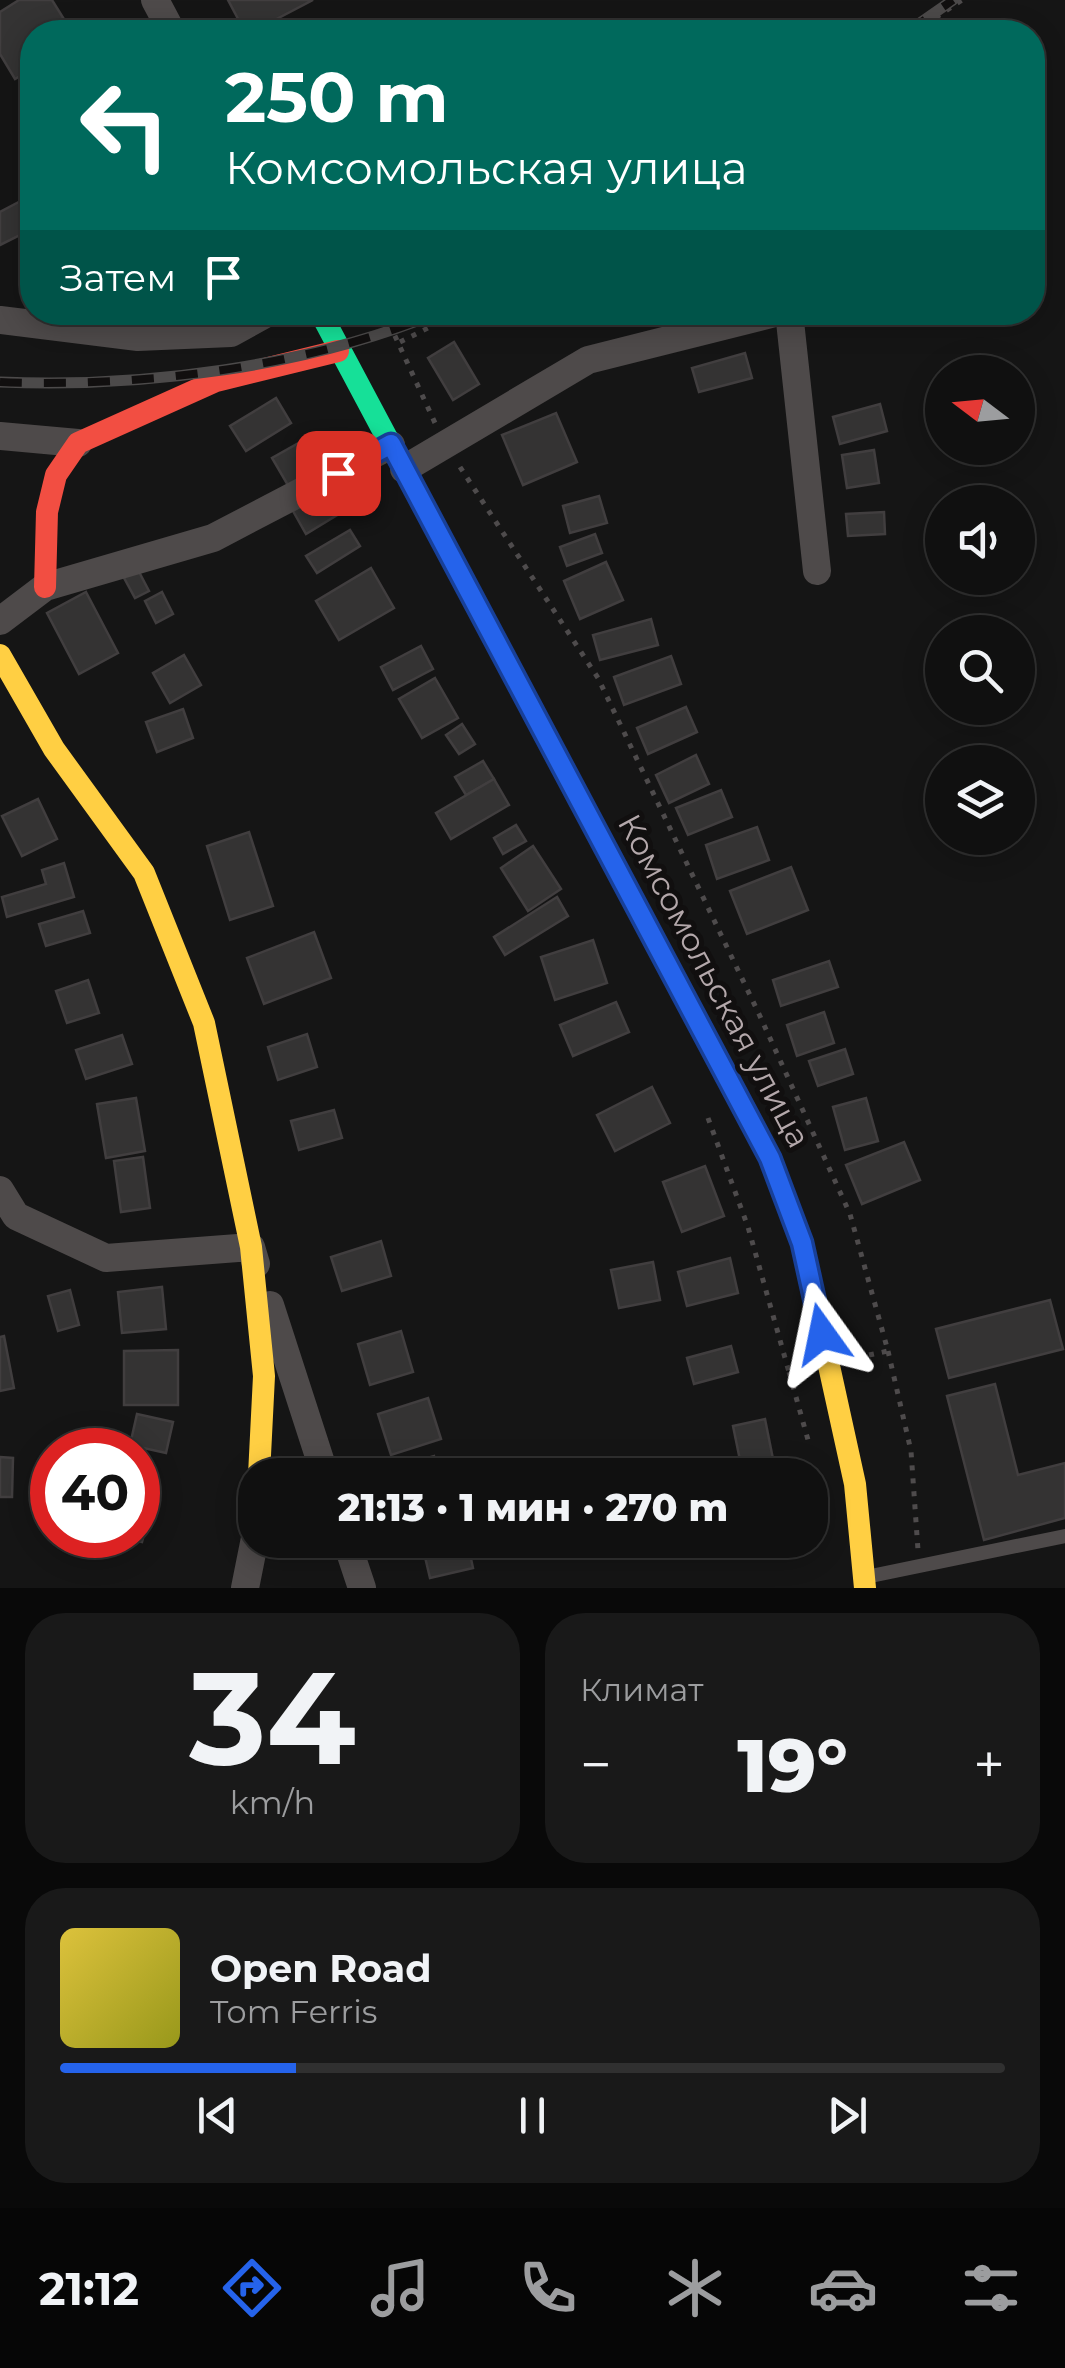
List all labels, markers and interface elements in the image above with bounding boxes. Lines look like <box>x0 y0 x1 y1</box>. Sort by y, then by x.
text: 250 m <box>225 54 449 140</box>
icon: left <box>60 60 190 190</box>
text: Комсомольская улица <box>225 140 748 195</box>
icon: arrive <box>196 250 251 305</box>
text: Затем <box>60 254 176 301</box>
north arrow <box>925 355 1035 465</box>
map controls <box>925 355 1035 855</box>
pin <box>296 431 381 516</box>
icon: arrive <box>311 446 366 501</box>
button: sound <box>925 485 1035 595</box>
button: search <box>925 615 1035 725</box>
button: layers <box>925 745 1035 855</box>
street label: Комсомольская улица <box>610 808 819 1154</box>
position arrow <box>770 1282 874 1386</box>
speed limit sign: 40 <box>30 1428 160 1558</box>
text: 21:13 · 1 мин · 270 m <box>338 1484 728 1531</box>
text: 34 <box>189 1638 356 1797</box>
text: Климат <box>580 1670 703 1709</box>
text: 19° <box>737 1719 848 1811</box>
text: − <box>580 1731 612 1798</box>
text: + <box>973 1731 1005 1798</box>
text: km/h <box>230 1783 315 1822</box>
text: Open Road <box>210 1945 432 1992</box>
text: Tom Ferris <box>210 1992 377 2031</box>
icon: previous <box>190 2088 245 2143</box>
icon: pause <box>505 2088 560 2143</box>
icon: next <box>820 2088 875 2143</box>
icon: directions <box>217 2253 287 2323</box>
icon: music <box>365 2253 435 2323</box>
icon: phone <box>513 2253 583 2323</box>
icon: climate <box>660 2253 730 2323</box>
icon: car <box>808 2253 878 2323</box>
icon: filters <box>956 2253 1026 2323</box>
text: 21:12 <box>39 2261 139 2316</box>

